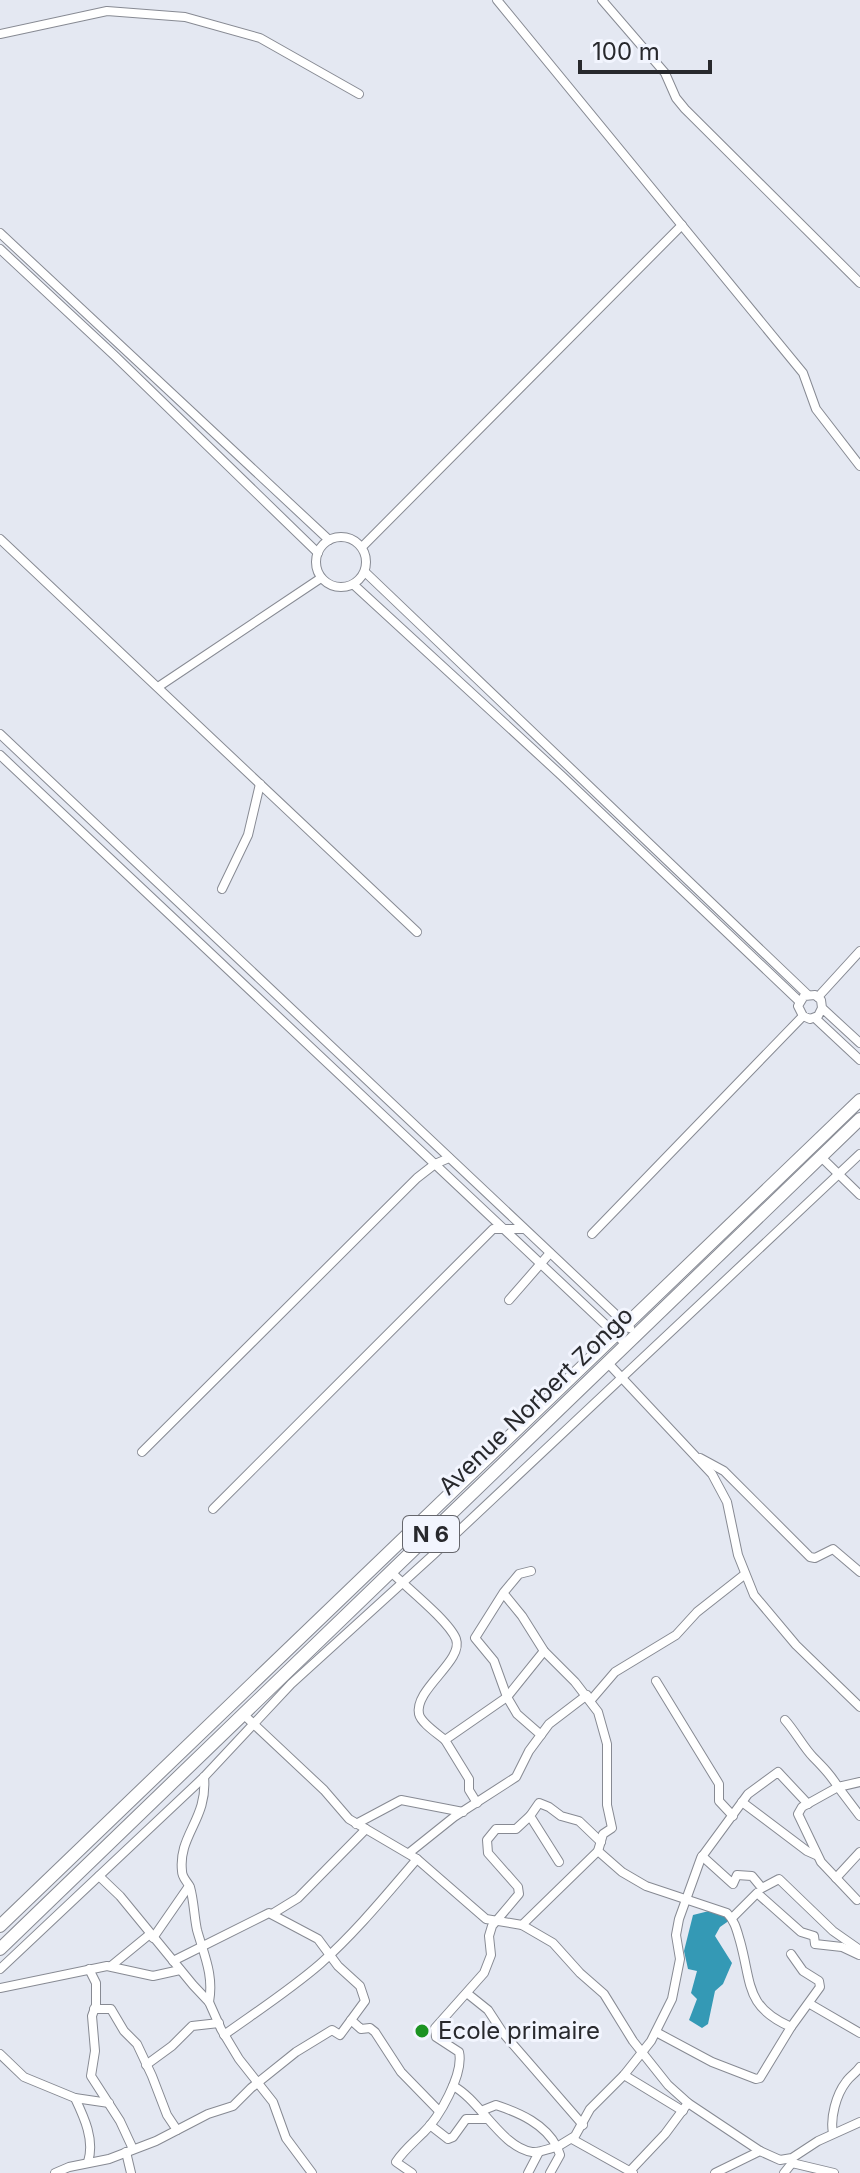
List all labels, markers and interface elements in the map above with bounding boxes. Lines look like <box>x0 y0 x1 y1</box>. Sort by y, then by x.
scale bar <box>580 24 710 74</box>
text: 100 m <box>592 37 660 66</box>
street label: Avenue Norbert Zongo <box>433 1300 639 1501</box>
road number: N 6 <box>403 1516 459 1552</box>
place label: Ecole primaire <box>438 2016 600 2045</box>
marker: Ecole primaire <box>413 2022 431 2040</box>

